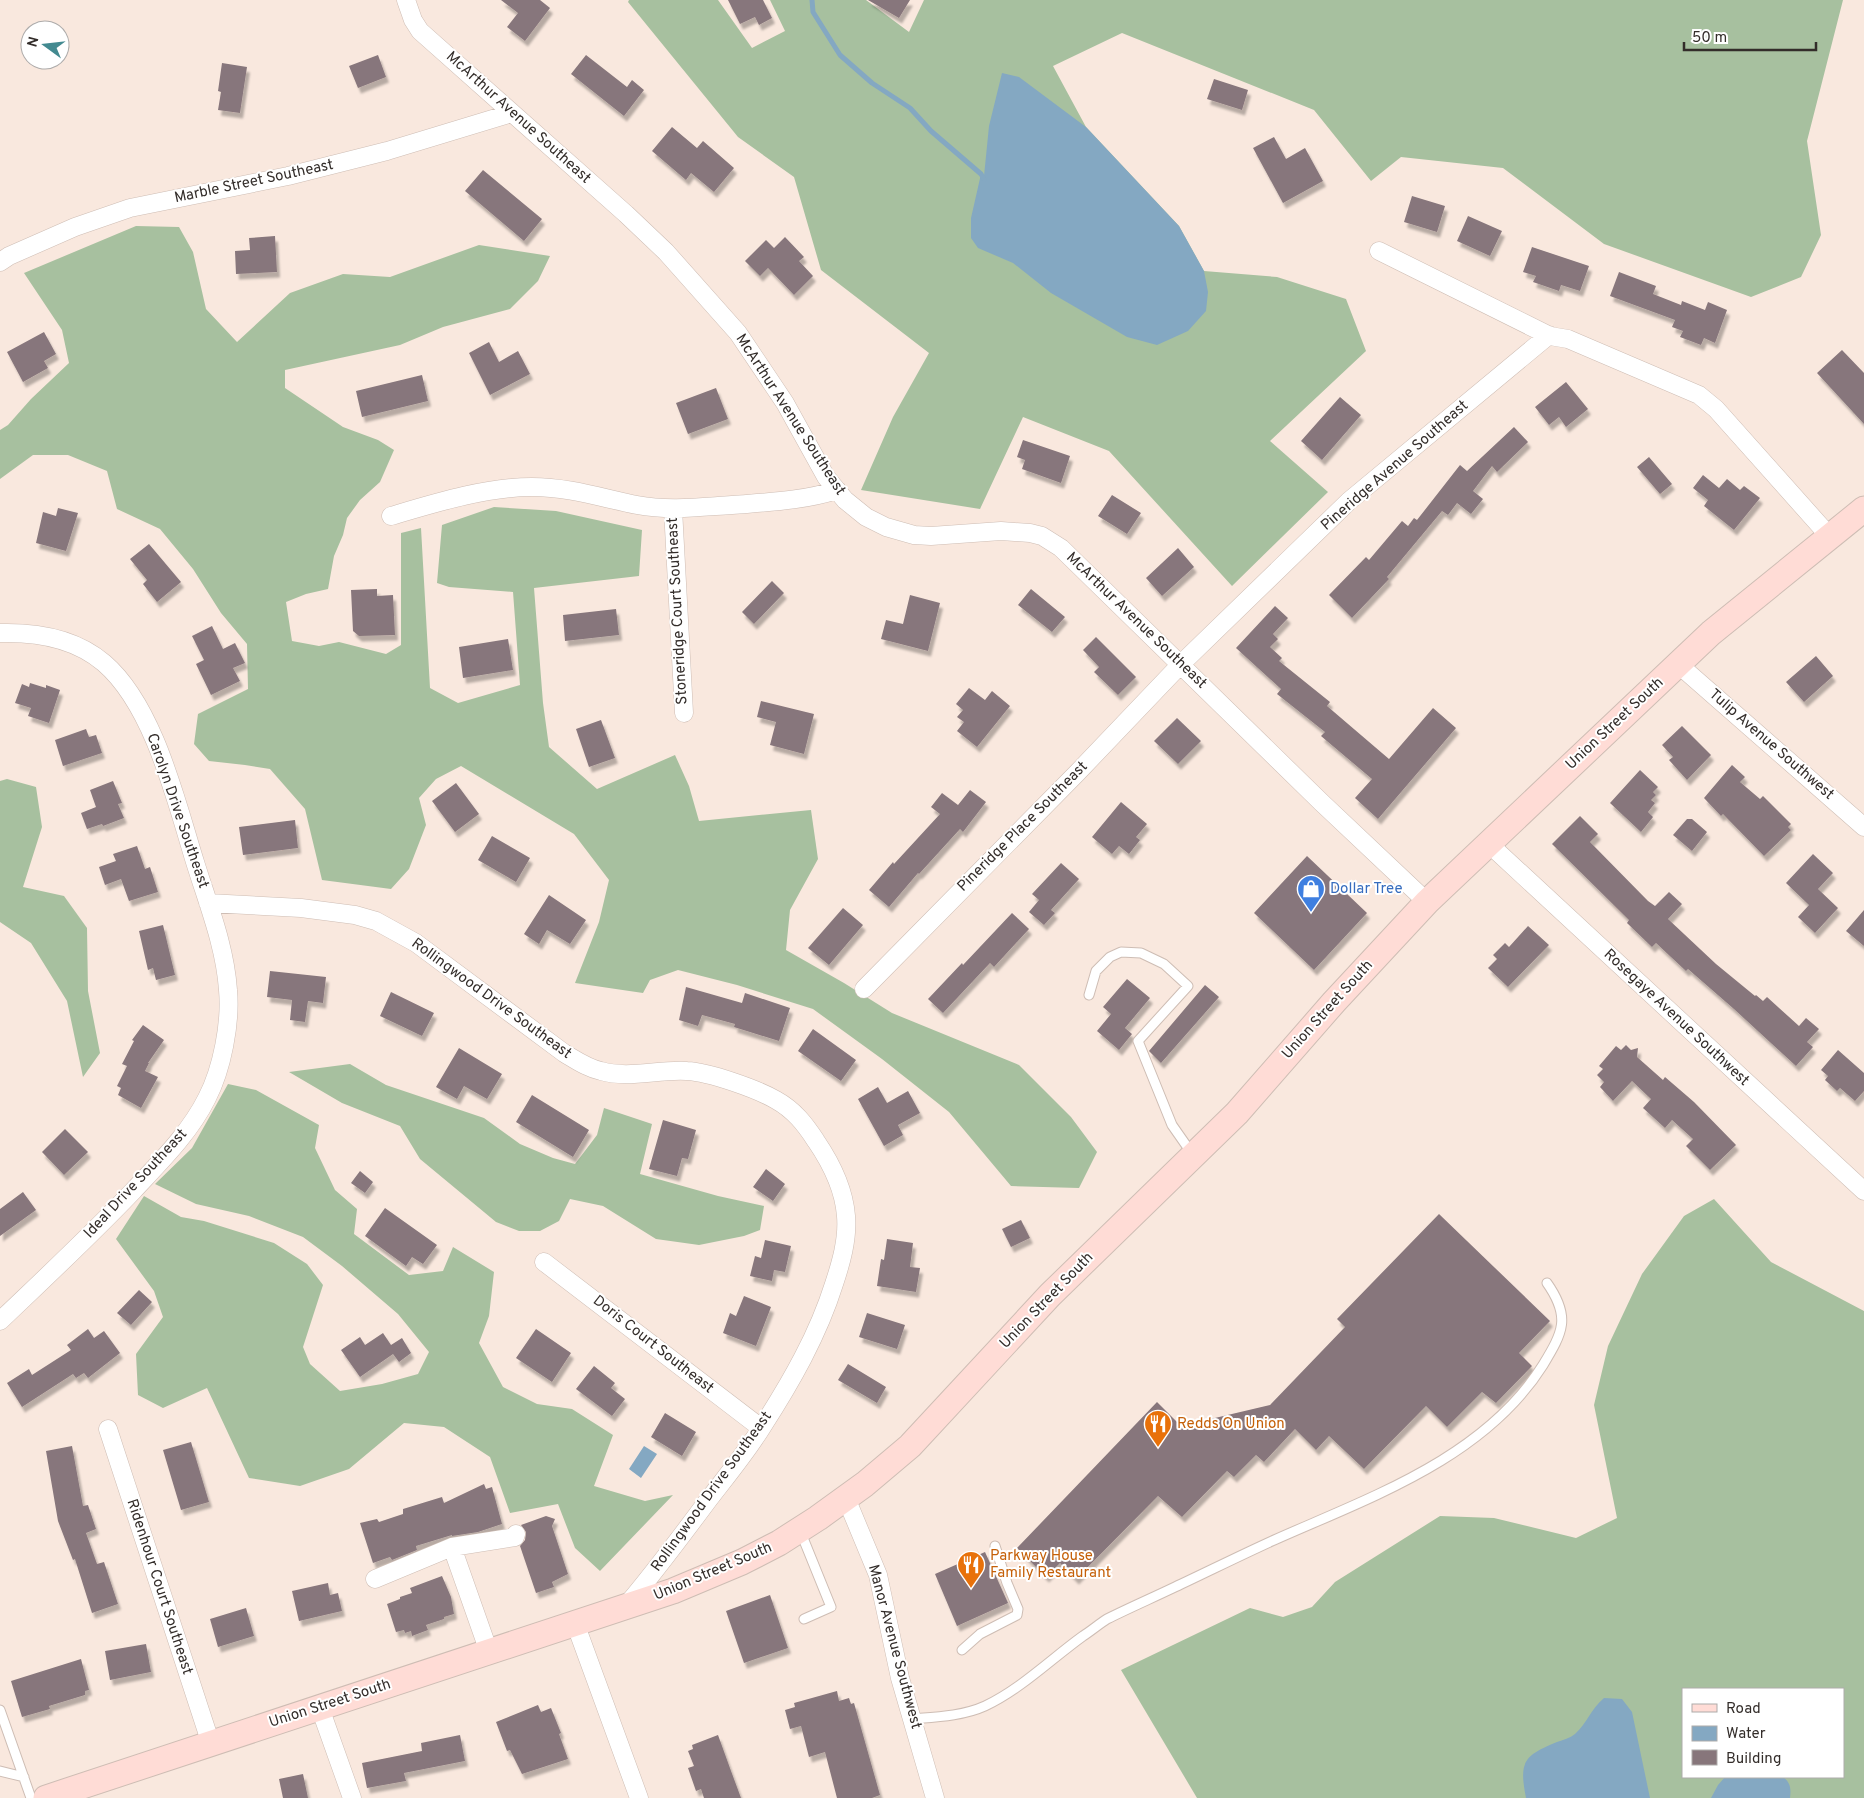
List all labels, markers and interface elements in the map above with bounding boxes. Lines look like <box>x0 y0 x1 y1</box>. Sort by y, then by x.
north arrow <box>20 20 70 70</box>
scale bar <box>1684 20 1816 52</box>
text: 50 m <box>1692 29 1727 48</box>
text: N <box>24 35 43 49</box>
street label: McArthur Avenue Southeast <box>442 48 594 188</box>
street label: Marble Street Southeast <box>173 156 335 208</box>
street label: McArthur Avenue Southeast <box>731 331 849 499</box>
street label: Pineridge Avenue Southeast <box>1317 397 1473 535</box>
street label: Stoneridge Court Southeast <box>664 517 692 705</box>
street label: McArthur Avenue Southeast <box>1062 549 1210 693</box>
street label: Union Street South <box>1562 674 1668 774</box>
street label: Tulip Avenue Southwest <box>1705 685 1837 805</box>
street label: Carolyn Drive Southeast <box>142 731 212 891</box>
street label: Pineridge Place Southeast <box>954 758 1092 896</box>
shop icon: Dollar Tree <box>1296 874 1326 913</box>
place label: Dollar Tree <box>1330 880 1402 899</box>
street label: Rollingwood Drive Southeast <box>407 934 575 1064</box>
street label: Rosegaye Avenue Southwest <box>1599 946 1753 1090</box>
street label: Union Street South <box>1278 956 1378 1064</box>
street label: Ideal Drive Southeast <box>80 1125 192 1243</box>
street label: Union Street South <box>996 1249 1098 1353</box>
street label: Doris Court Southeast <box>589 1292 717 1398</box>
street label: Rollingwood Drive Southeast <box>647 1408 777 1576</box>
restaurant icon: Redds On Union <box>1143 1409 1173 1448</box>
place label: Redds On Union <box>1177 1415 1285 1434</box>
street label: Ridenhour Court Southeast <box>122 1497 196 1677</box>
street label: Union Street South <box>651 1538 775 1606</box>
place label: Parkway House Family Restaurant <box>990 1547 1111 1583</box>
restaurant icon: Parkway House Family Restaurant <box>956 1550 986 1589</box>
street label: Manor Avenue Southwest <box>863 1563 925 1731</box>
street label: Union Street South <box>267 1675 393 1733</box>
legend <box>1682 1688 1844 1778</box>
text: Road <box>1726 1700 1761 1719</box>
text: Water <box>1726 1725 1766 1744</box>
text: Building <box>1726 1750 1781 1769</box>

